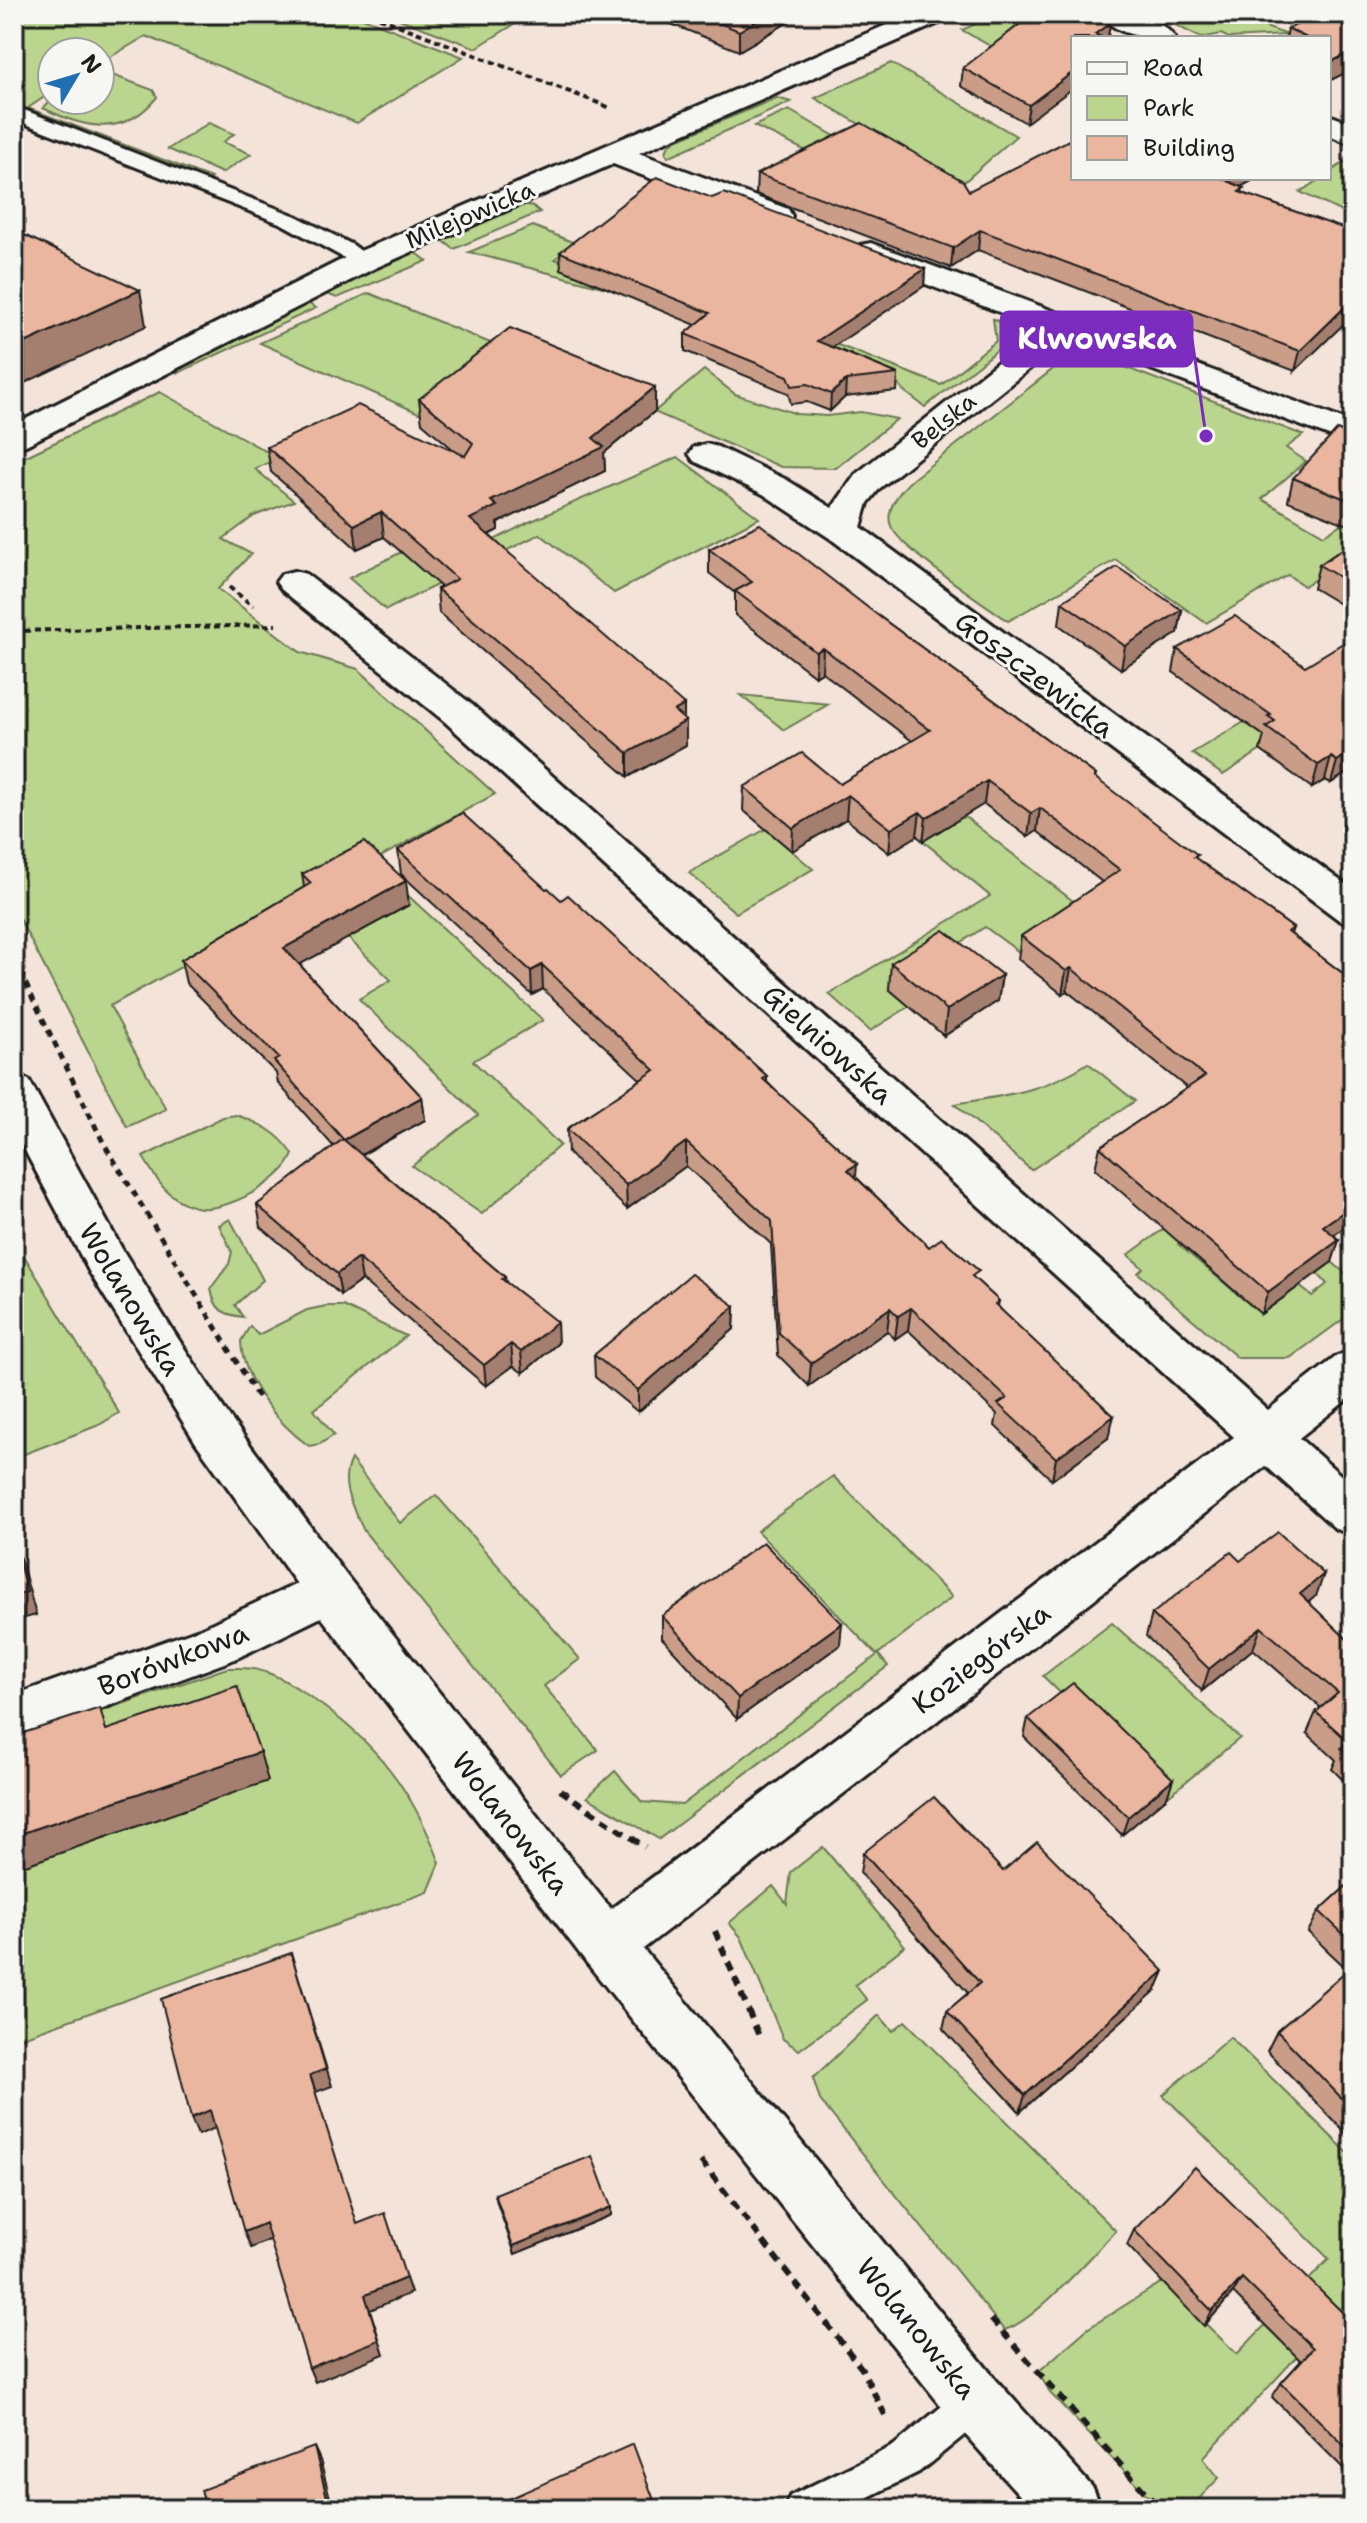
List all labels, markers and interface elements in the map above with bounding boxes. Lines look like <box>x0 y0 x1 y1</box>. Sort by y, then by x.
north arrow <box>36 36 116 116</box>
legend <box>1071 36 1331 180</box>
text: N <box>75 48 108 80</box>
text: Road <box>1143 52 1203 84</box>
text: Park <box>1143 92 1195 124</box>
text: Building <box>1143 132 1235 164</box>
street label: Milejowicka <box>401 173 540 257</box>
callout: Klwowska <box>1001 312 1192 366</box>
text: Klwowska <box>1017 318 1177 359</box>
street label: Belska <box>905 385 983 457</box>
street label: Goszczewicka <box>948 602 1122 746</box>
street label: Gielniowska <box>754 975 902 1113</box>
street label: Wolanowska <box>70 1215 192 1383</box>
street label: Koziegórska <box>904 1594 1058 1722</box>
street label: Borówkowa <box>92 1613 254 1705</box>
street label: Wolanowska <box>443 1743 579 1903</box>
street label: Wolanowska <box>848 2249 986 2407</box>

